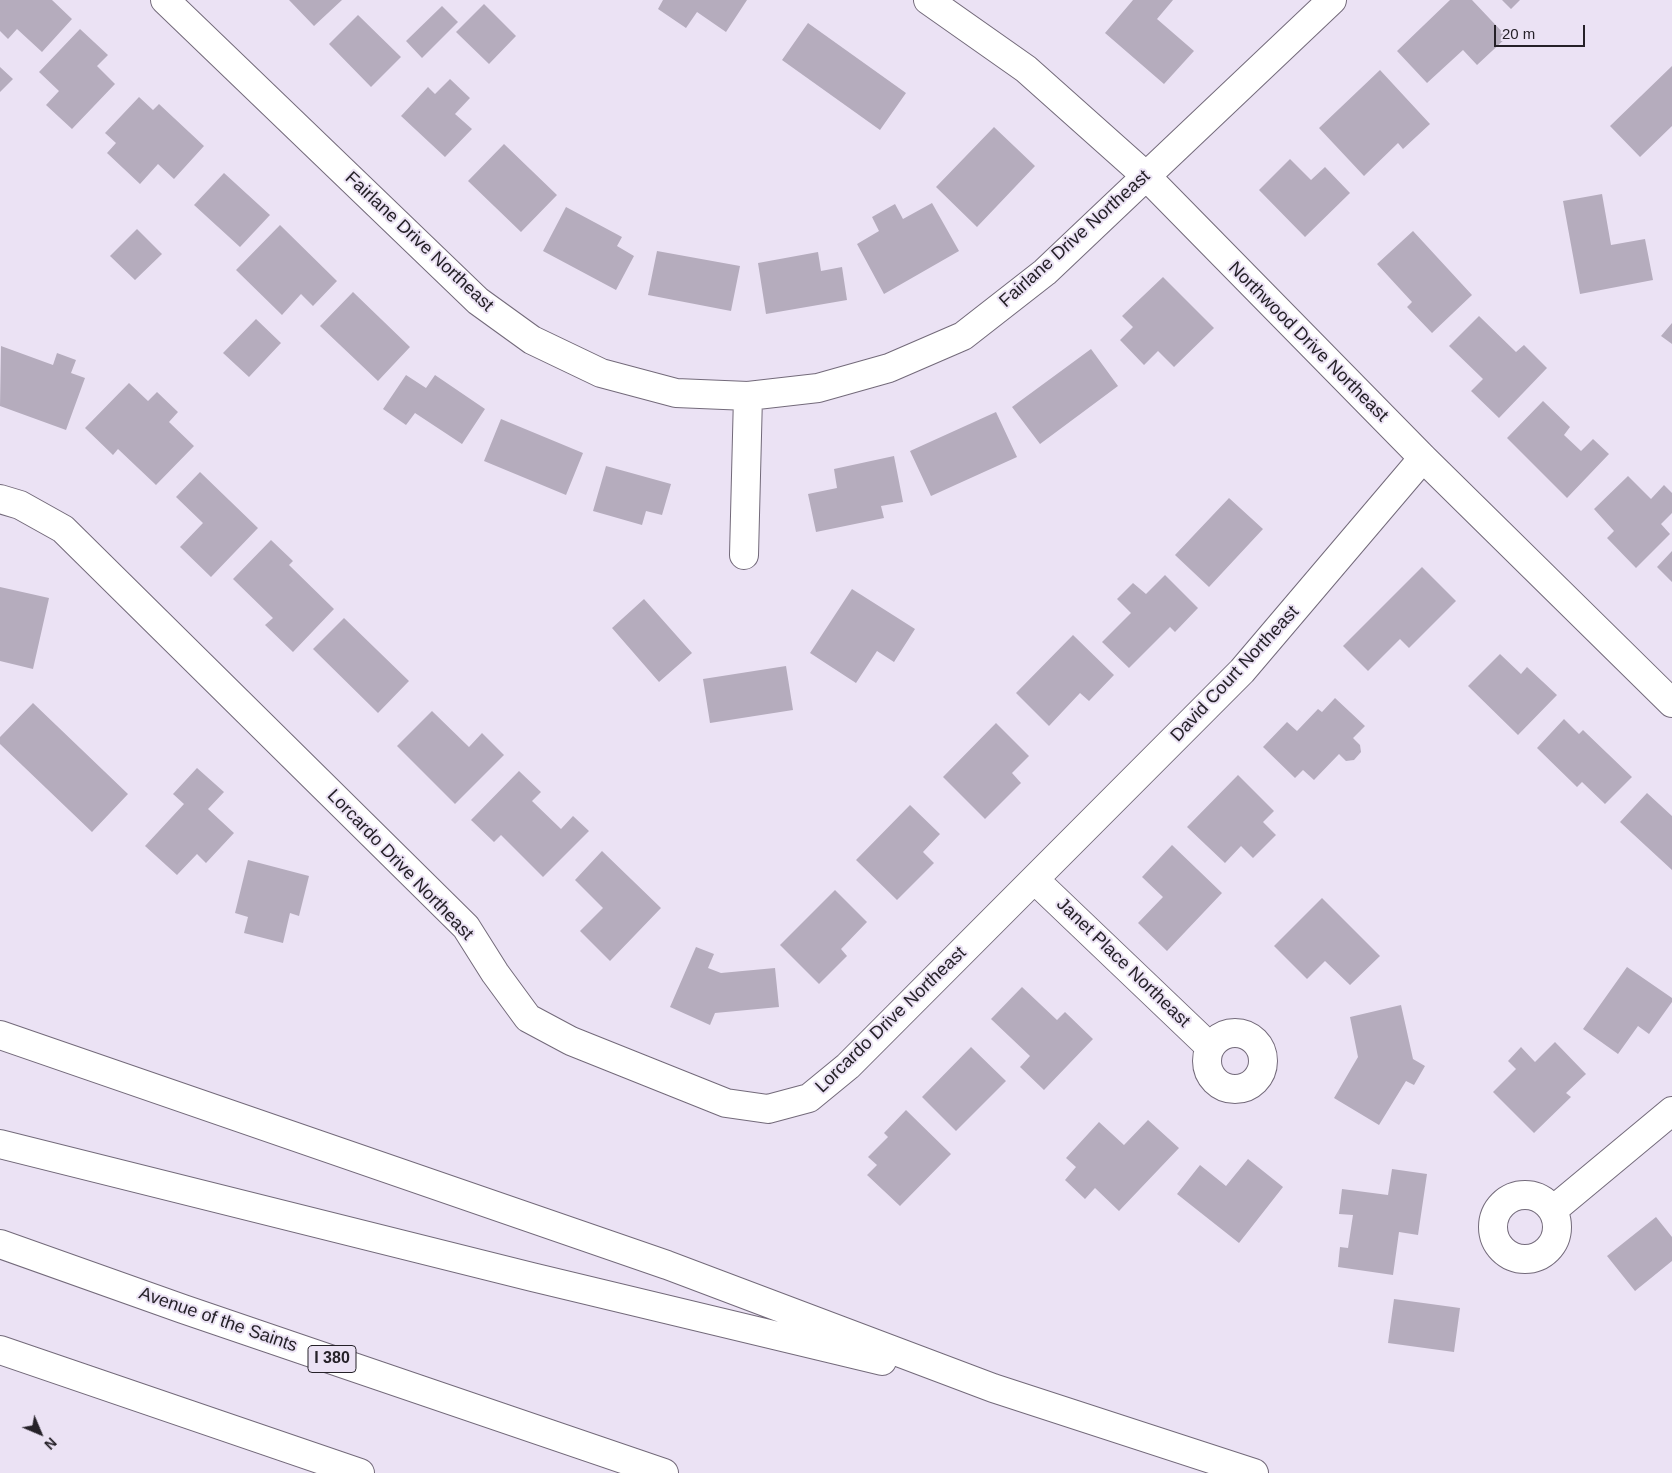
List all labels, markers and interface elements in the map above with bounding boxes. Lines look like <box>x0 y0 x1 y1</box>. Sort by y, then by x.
scale bar <box>1497 15 1588 47</box>
text: 20 m <box>1502 25 1535 42</box>
street label: Fairlane Drive Northeast <box>995 166 1155 312</box>
street label: Fairlane Drive Northeast <box>340 168 498 316</box>
street label: Northwood Drive Northeast <box>1224 258 1392 426</box>
street label: David Court Northeast <box>1166 602 1304 746</box>
street label: Lorcardo Drive Northeast <box>322 785 478 945</box>
street label: Janet Place Northeast <box>1052 894 1194 1032</box>
street label: Lorcardo Drive Northeast <box>811 942 971 1098</box>
street label: Avenue of the Saints <box>136 1283 300 1357</box>
road number: I 380 <box>308 1346 356 1372</box>
north arrow <box>15 1408 65 1458</box>
text: N <box>41 1434 60 1453</box>

